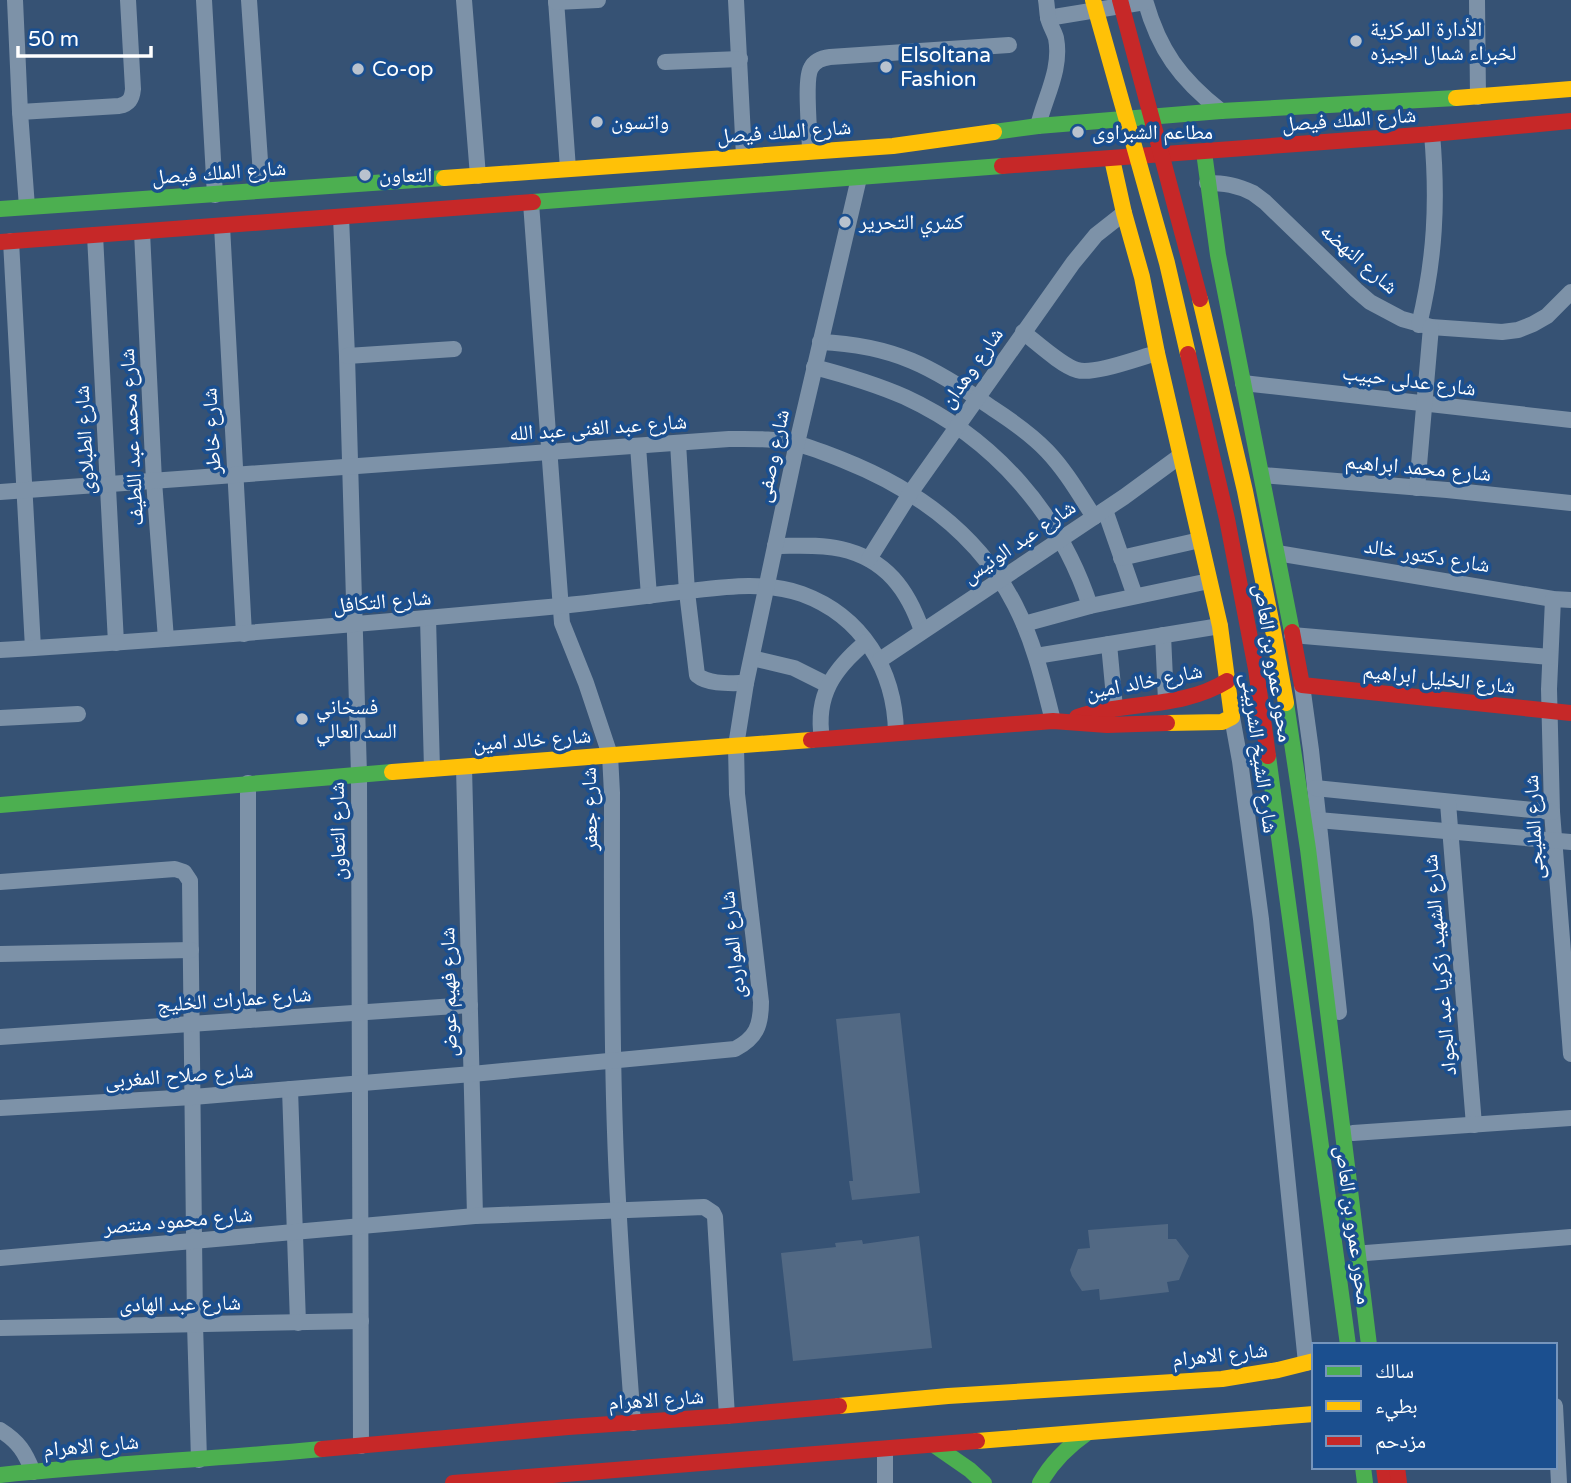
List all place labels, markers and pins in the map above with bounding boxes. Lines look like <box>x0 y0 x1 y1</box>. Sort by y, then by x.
place label: الأدارة المركزية لخبراء شمال الجيزه <box>1370 17 1517 66</box>
marker: الأدارة المركزية لخبراء شمال الجيزه <box>1348 33 1364 49</box>
place label: Elsoltana Fashion <box>900 43 991 92</box>
place label: Co-op <box>372 57 434 82</box>
marker: Elsoltana Fashion <box>878 59 894 75</box>
marker: Co-op <box>350 61 366 77</box>
place label: واتسون <box>611 110 669 135</box>
marker: واتسون <box>589 114 605 130</box>
place label: مطاعم الشبراوى <box>1092 120 1213 146</box>
marker: مطاعم الشبراوى <box>1070 124 1086 140</box>
place label: التعاون <box>379 163 432 188</box>
marker: التعاون <box>357 167 373 183</box>
place label: كشري التحرير <box>858 210 964 238</box>
marker: كشري التحرير <box>837 214 853 230</box>
place label: فسخاني السد العالي <box>316 695 397 747</box>
marker: فسخاني السد العالي <box>294 711 310 727</box>

